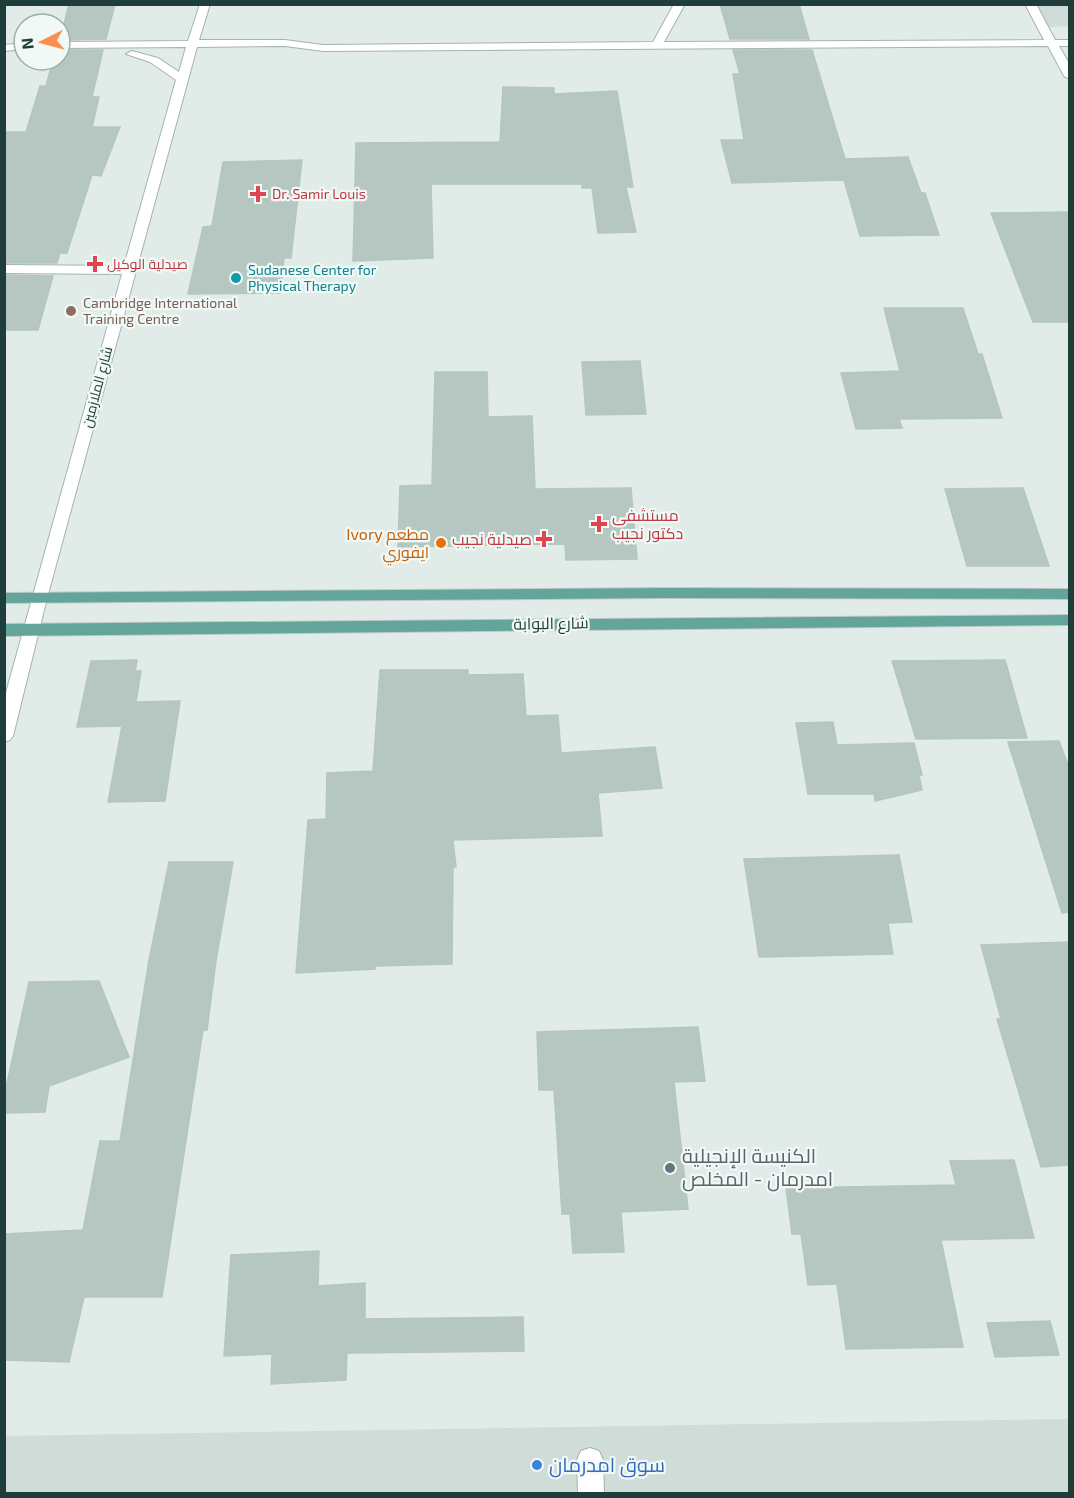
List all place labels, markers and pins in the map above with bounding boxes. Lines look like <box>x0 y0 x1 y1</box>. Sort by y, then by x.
marker: Dr. Samir Louis <box>249 185 267 203</box>
place label: Dr. Samir Louis <box>272 185 366 202</box>
place label: صيدلية الوكيل <box>107 255 188 272</box>
marker: صيدلية الوكيل <box>88 257 102 271</box>
place label: Sudanese Center for Physical Therapy <box>248 261 377 294</box>
marker: Sudanese Center for Physical Therapy <box>229 271 243 285</box>
place label: Cambridge International Training Centre <box>83 294 238 327</box>
marker: Cambridge International Training Centre <box>64 304 78 318</box>
place label: مستشفى دكتور نجيب <box>612 505 683 543</box>
marker: مستشفى دكتور نجيب <box>590 515 608 533</box>
place label: Ivory مطعم ايفوري <box>346 524 429 566</box>
place label: صيدلية نجيب <box>452 529 532 549</box>
marker: صيدلية نجيب <box>537 532 551 546</box>
marker: Ivory مطعم ايفوري <box>434 536 448 550</box>
place label: الكنيسة الإنجيلية امدرمان - المخلص <box>682 1143 833 1192</box>
marker: الكنيسة الإنجيلية امدرمان - المخلص <box>663 1161 677 1175</box>
place label: سوق امدرمان <box>549 1452 665 1478</box>
marker: سوق امدرمان <box>530 1458 544 1472</box>

